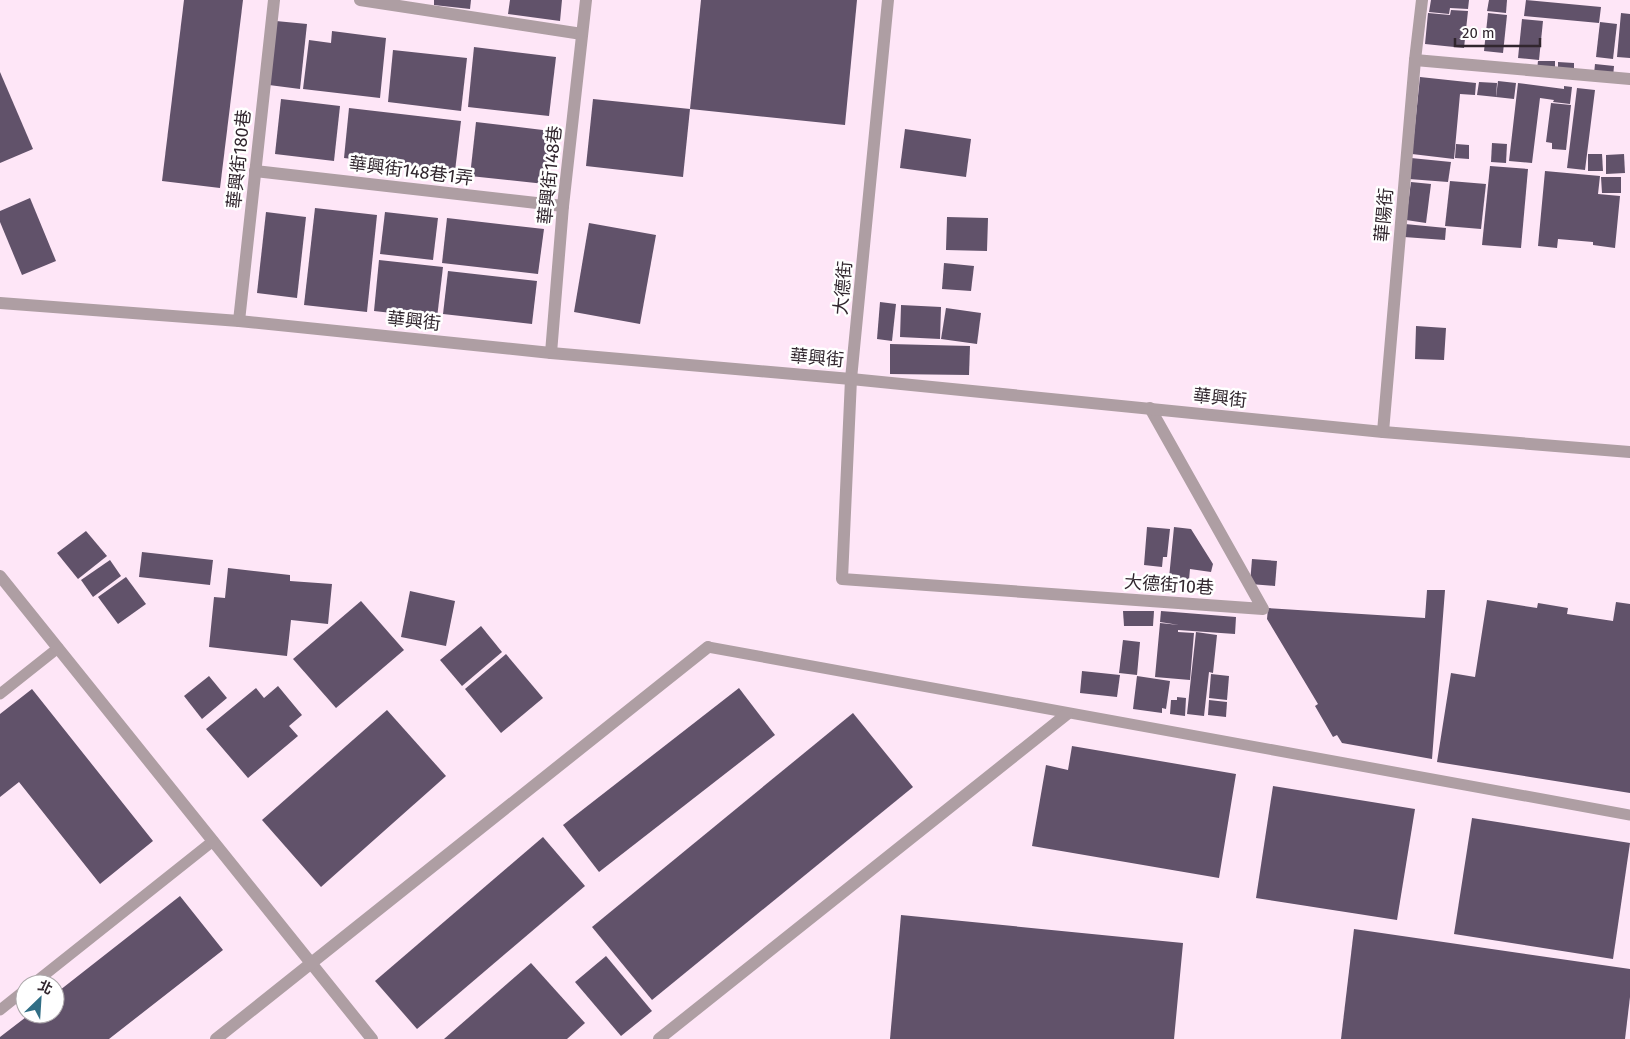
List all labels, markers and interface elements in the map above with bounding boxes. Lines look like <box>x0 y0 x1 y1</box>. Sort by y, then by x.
scale bar <box>1455 15 1540 47</box>
text: 20 m <box>1462 24 1495 42</box>
street label: 華興街180巷 <box>223 108 255 210</box>
street label: 華興街148巷 <box>534 124 566 226</box>
street label: 華興街148巷1弄 <box>348 152 474 190</box>
street label: 華陽街 <box>1371 187 1397 243</box>
street label: 大德街 <box>830 260 856 316</box>
street label: 華興街 <box>386 307 442 335</box>
street label: 華興街 <box>789 345 845 371</box>
street label: 華興街 <box>1192 384 1248 412</box>
street label: 大德街10巷 <box>1123 571 1215 599</box>
north arrow <box>15 974 65 1024</box>
text: 北 <box>35 977 55 998</box>

